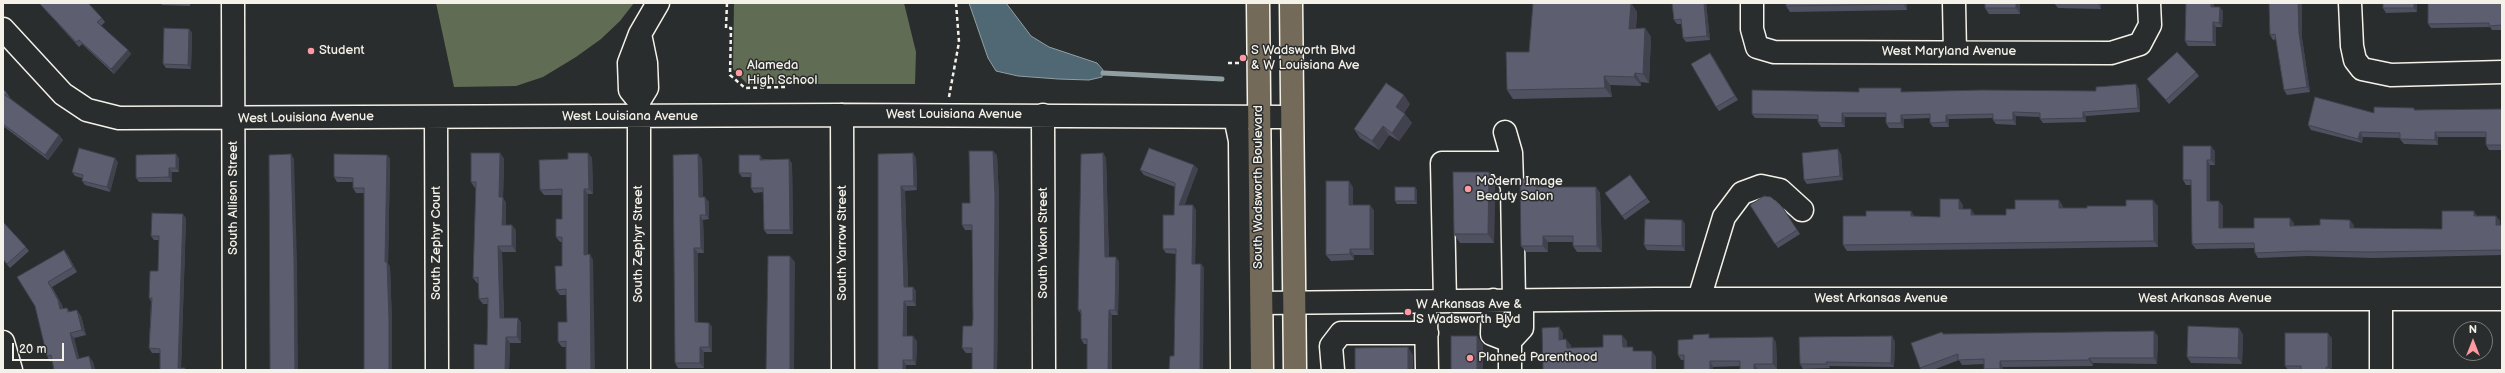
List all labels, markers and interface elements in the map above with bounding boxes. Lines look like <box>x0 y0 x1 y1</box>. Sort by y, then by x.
place label: Student <box>319 43 365 59</box>
place label: S Wadsworth Blvd & W Louisiana Ave <box>1251 43 1360 74</box>
street label: West Maryland Avenue <box>1882 44 2016 60</box>
marker: Student <box>306 46 316 56</box>
marker: S Wadsworth Blvd & W Louisiana Ave <box>1238 53 1248 63</box>
place label: Alameda High School <box>747 58 817 89</box>
marker: Alameda High School <box>734 68 744 78</box>
street label: South Wadsworth Boulevard <box>1251 105 1267 269</box>
street label: West Louisiana Avenue <box>886 107 1022 123</box>
street label: West Louisiana Avenue <box>238 109 374 127</box>
street label: West Louisiana Avenue <box>562 109 698 125</box>
street label: South Allison Street <box>226 141 242 255</box>
place label: Modern Image Beauty Salon <box>1476 174 1563 205</box>
marker: Modern Image Beauty Salon <box>1463 184 1473 194</box>
street label: South Zephyr Street <box>631 185 647 303</box>
street label: South Yarrow Street <box>835 185 851 301</box>
street label: South Zephyr Court <box>429 186 445 300</box>
street label: South Yukon Street <box>1036 187 1052 299</box>
street label: West Arkansas Avenue <box>1814 291 1948 307</box>
street label: West Arkansas Avenue <box>2138 291 2272 307</box>
place label: W Arkansas Ave & S Wadsworth Blvd <box>1416 297 1522 328</box>
marker: W Arkansas Ave & S Wadsworth Blvd <box>1403 307 1413 317</box>
north arrow <box>2453 321 2493 361</box>
text: N <box>2469 323 2477 336</box>
scale bar <box>14 335 66 361</box>
text: 20 m <box>19 342 46 357</box>
place label: Planned Parenthood <box>1478 350 1598 366</box>
marker: Planned Parenthood <box>1465 353 1475 363</box>

